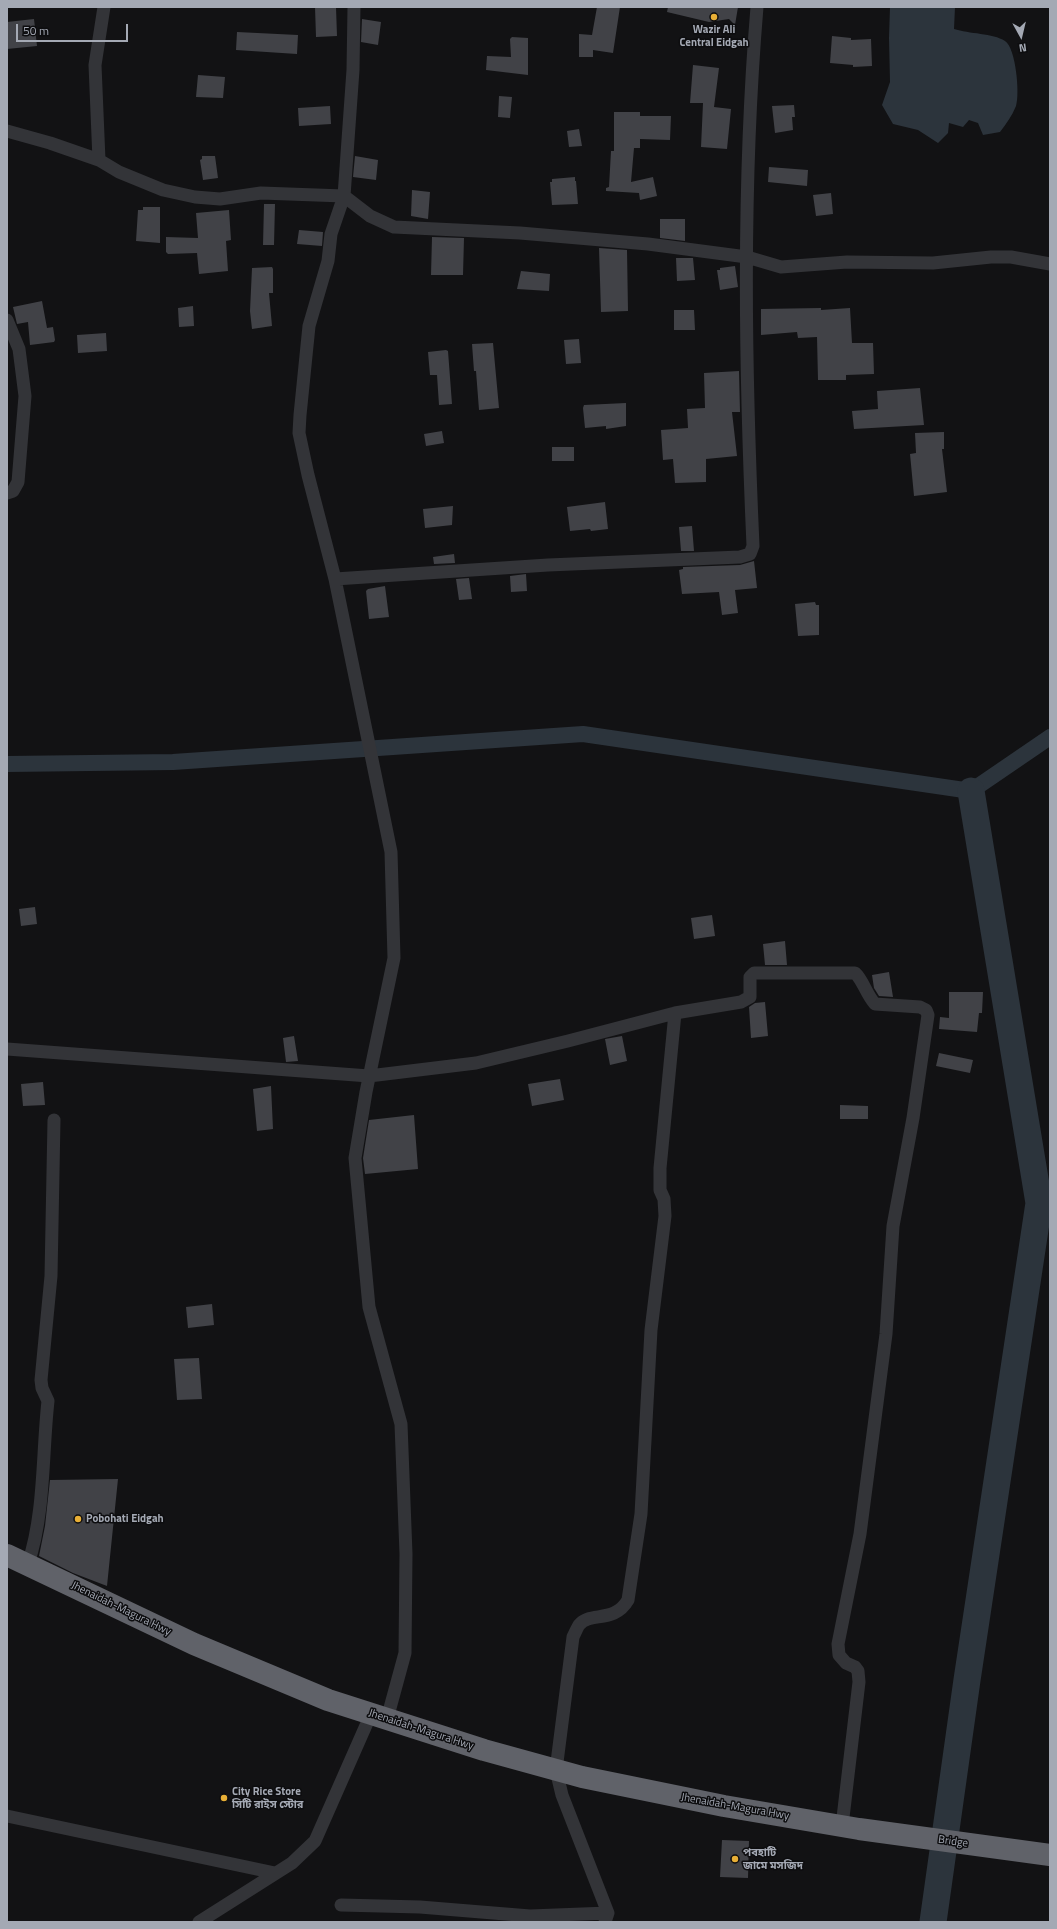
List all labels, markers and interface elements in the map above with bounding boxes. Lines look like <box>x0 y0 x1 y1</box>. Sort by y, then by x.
marker: Wazir Ali Central Eidgah <box>709 12 719 22</box>
scale bar <box>18 16 130 42</box>
north arrow <box>1001 16 1041 56</box>
text: 50 m <box>23 21 49 40</box>
place label: Wazir Ali Central Eidgah <box>679 23 749 49</box>
text: N <box>1018 39 1028 56</box>
place label: Pobohati Eidgah <box>86 1512 164 1526</box>
marker: Pobohati Eidgah <box>73 1514 83 1524</box>
street label: Jhenaidah-Magura Hwy <box>69 1579 173 1639</box>
street label: Jhenaidah-Magura Hwy <box>367 1707 475 1753</box>
place label: City Rice Store সিটি রাইস স্টোর <box>232 1785 303 1811</box>
street label: Jhenaidah-Magura Hwy <box>680 1791 790 1823</box>
marker: City Rice Store সিটি রাইস স্টোর <box>219 1793 229 1803</box>
street label: Bridge <box>937 1833 969 1851</box>
place label: পবহাটি জামে মসজিদ <box>743 1846 803 1872</box>
marker: পবহাটি জামে মসজিদ <box>730 1854 740 1864</box>

